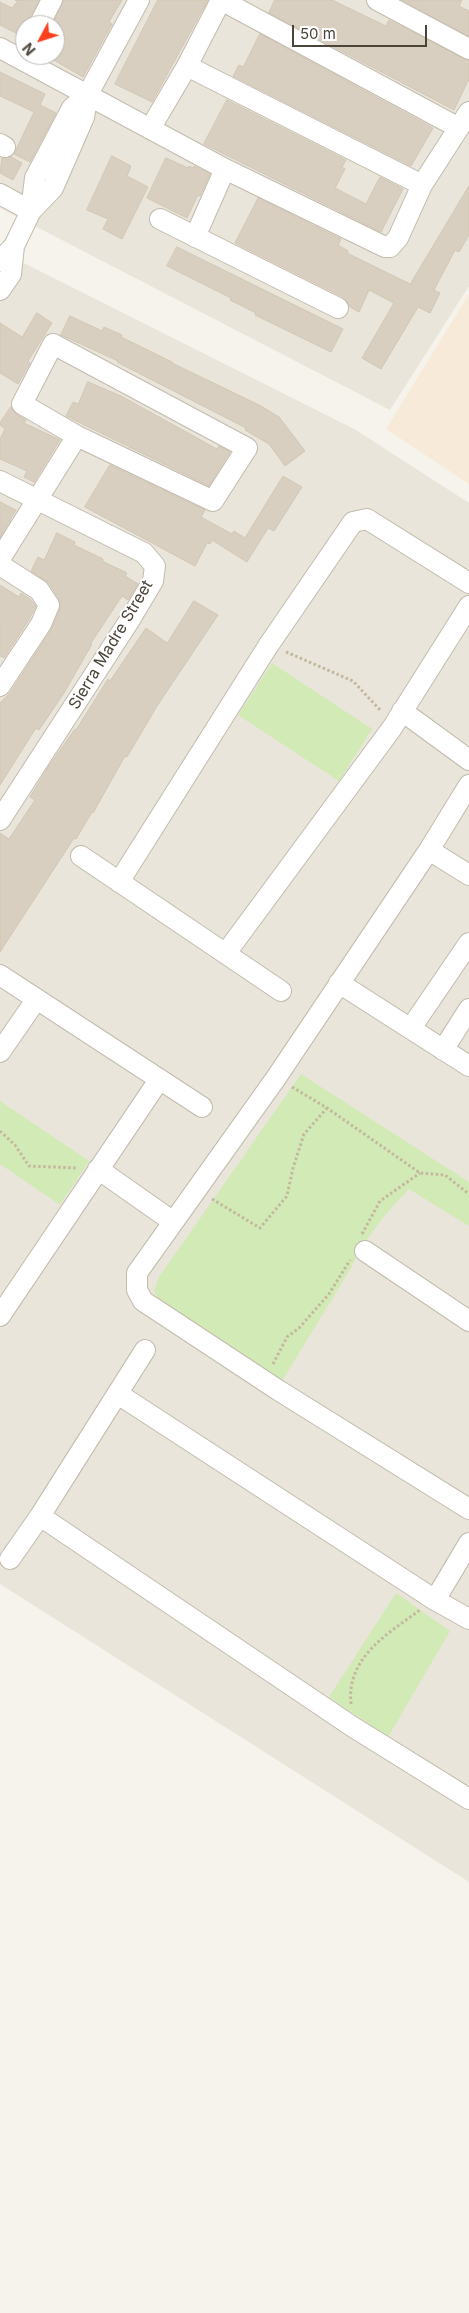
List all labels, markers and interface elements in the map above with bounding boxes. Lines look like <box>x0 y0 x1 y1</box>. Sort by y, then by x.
north arrow <box>15 15 65 65</box>
scale bar <box>294 15 429 47</box>
text: 50 m <box>300 24 336 43</box>
text: N <box>19 40 39 59</box>
street label: Sierra Madre Street <box>65 577 157 713</box>

